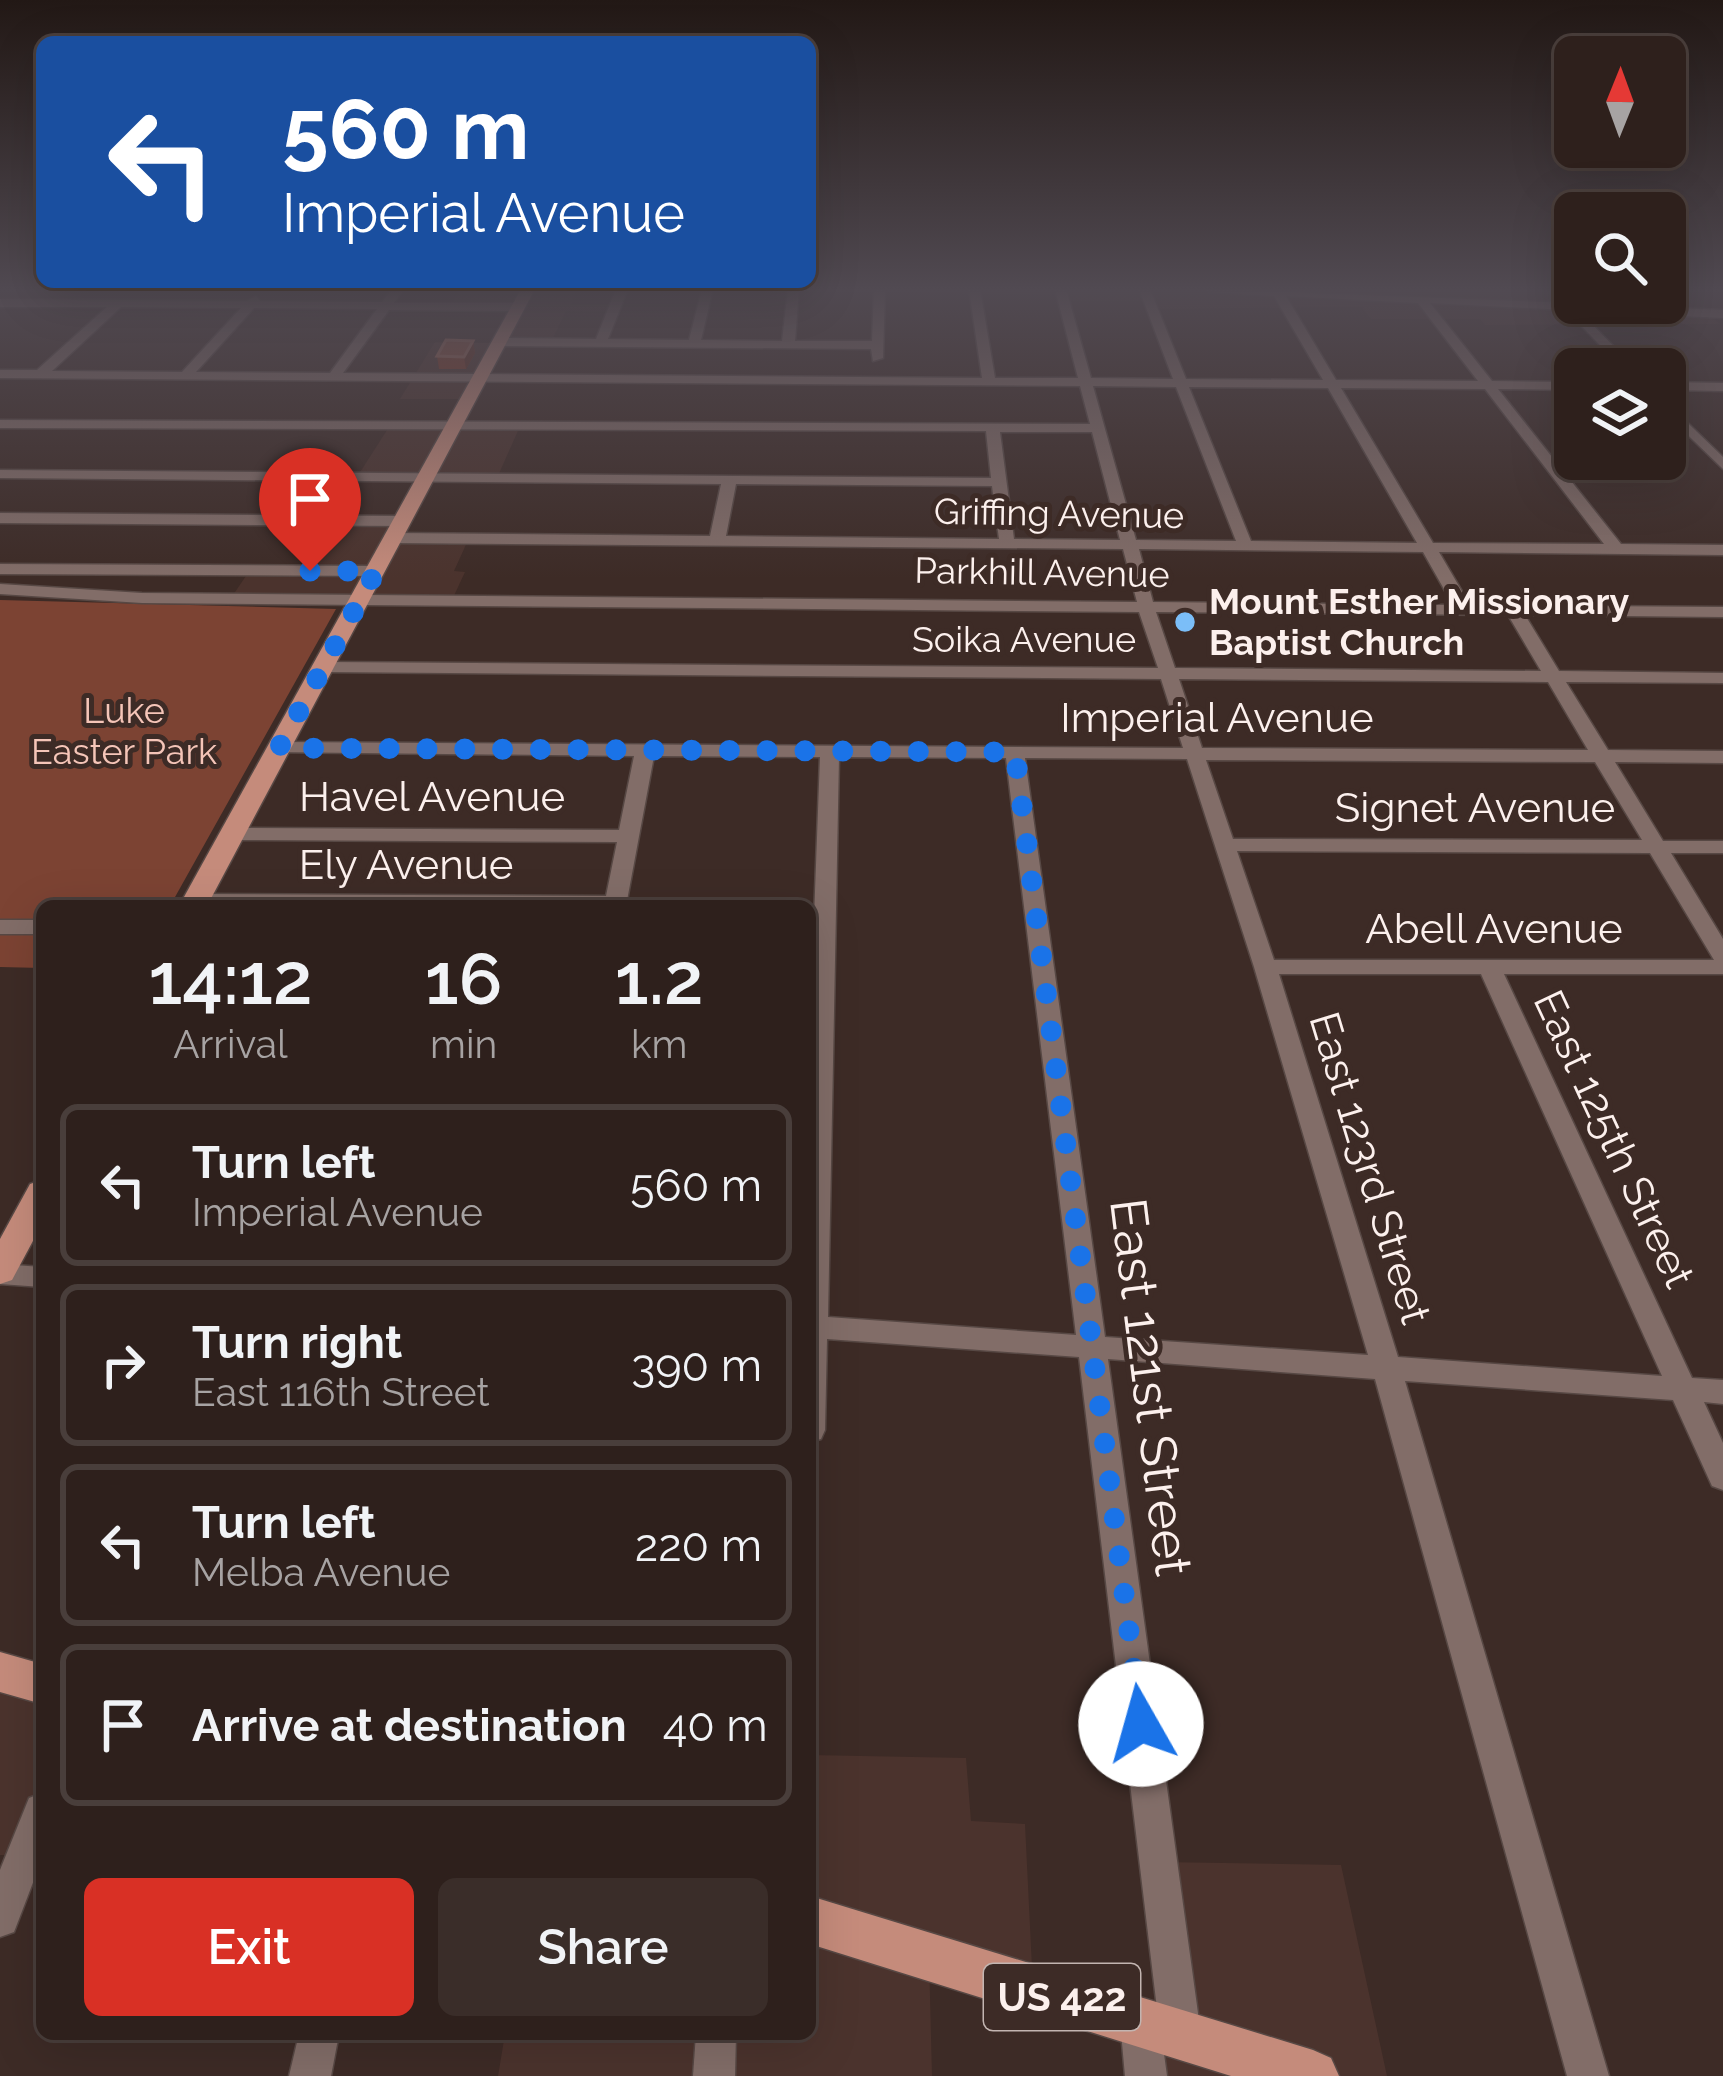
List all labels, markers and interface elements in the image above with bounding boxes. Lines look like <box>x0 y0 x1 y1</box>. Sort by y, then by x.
north arrow <box>1554 36 1686 168</box>
map controls <box>1554 36 1686 480</box>
text: 560 m <box>282 80 529 179</box>
icon: left <box>84 84 240 240</box>
text: Imperial Avenue <box>282 181 685 245</box>
button: search <box>1554 192 1686 324</box>
button: layers <box>1554 348 1686 480</box>
pin <box>259 448 361 571</box>
icon: arrive <box>277 466 343 532</box>
street label: Griffing Avenue <box>933 490 1185 536</box>
street label: Parkhill Avenue <box>914 549 1170 595</box>
place label: Mount Esther Missionary Baptist Church <box>1209 580 1629 663</box>
marker: Mount Esther Missionary Baptist Church <box>1172 609 1198 635</box>
street label: Soika Avenue <box>912 618 1136 660</box>
park label: Luke Easter Park <box>31 689 217 772</box>
street label: Imperial Avenue <box>1060 693 1374 742</box>
street label: Havel Avenue <box>299 772 565 821</box>
street label: Signet Avenue <box>1335 783 1615 832</box>
street label: Ely Avenue <box>299 840 513 889</box>
street label: Abell Avenue <box>1365 904 1623 953</box>
text: 14:12 <box>148 936 312 1021</box>
text: 16 <box>425 936 502 1021</box>
text: 1.2 <box>615 936 704 1021</box>
street label: East 125th Street <box>1524 983 1704 1295</box>
street label: East 123rd Street <box>1299 1006 1441 1330</box>
text: Arrival <box>173 1021 288 1067</box>
text: min <box>430 1021 497 1067</box>
text: km <box>631 1021 687 1067</box>
text: Turn left <box>192 1136 375 1189</box>
icon: left <box>90 1152 156 1218</box>
text: 560 m <box>630 1159 762 1212</box>
text: Imperial Avenue <box>192 1189 483 1235</box>
street label: East 121st Street <box>1098 1195 1204 1579</box>
text: Turn right <box>192 1316 402 1369</box>
icon: right <box>90 1332 156 1398</box>
text: 390 m <box>631 1339 762 1392</box>
text: East 116th Street <box>192 1369 490 1415</box>
text: Turn left <box>192 1496 375 1549</box>
icon: left <box>90 1512 156 1578</box>
text: 220 m <box>635 1519 762 1572</box>
text: Melba Avenue <box>192 1549 450 1595</box>
position arrow <box>1078 1661 1204 1787</box>
icon: arrive <box>90 1692 156 1758</box>
text: Arrive at destination <box>192 1699 627 1752</box>
text: 40 m <box>663 1699 768 1752</box>
button: Exit <box>84 1878 414 2016</box>
button: Share <box>438 1878 768 2016</box>
road number: US 422 <box>984 1964 1140 2030</box>

